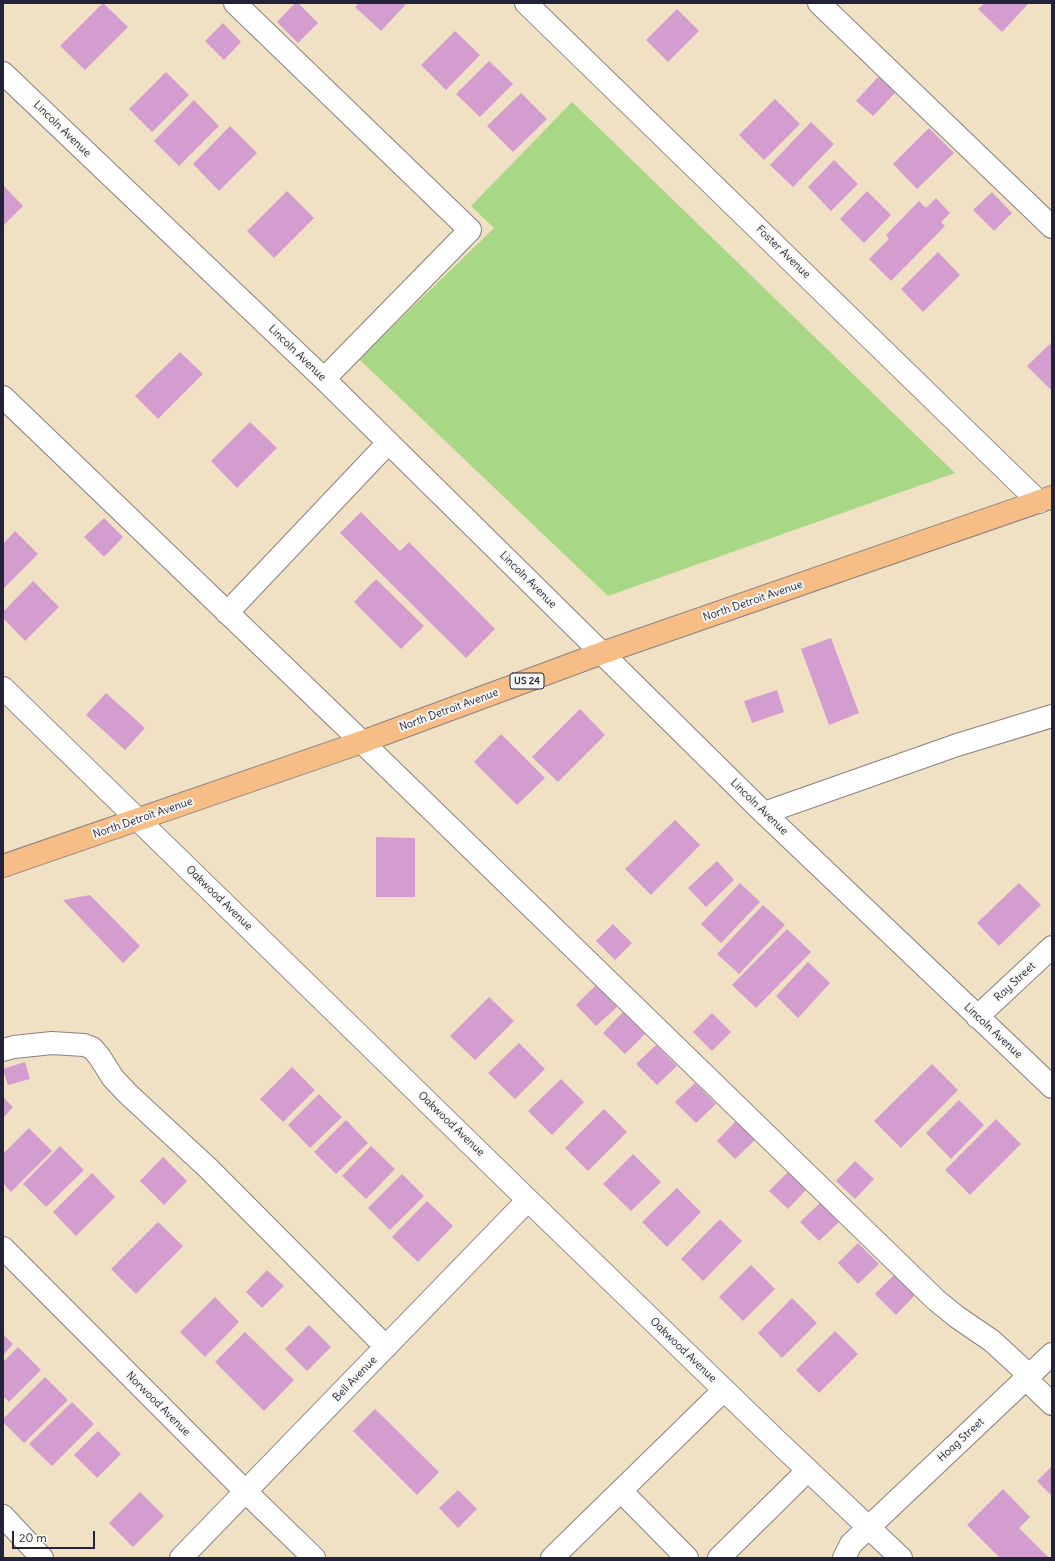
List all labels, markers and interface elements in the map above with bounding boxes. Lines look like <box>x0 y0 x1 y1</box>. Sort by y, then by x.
street label: Lincoln Avenue <box>31 98 93 160</box>
street label: Foster Avenue <box>753 223 813 281</box>
street label: Lincoln Avenue <box>266 322 328 384</box>
street label: Lincoln Avenue <box>497 549 559 611</box>
street label: North Detroit Avenue <box>701 578 805 624</box>
road number: US 24 <box>510 673 544 689</box>
street label: North Detroit Avenue <box>398 686 500 734</box>
street label: Lincoln Avenue <box>728 776 790 838</box>
street label: North Detroit Avenue <box>91 795 195 841</box>
street label: Oakwood Avenue <box>183 863 255 933</box>
street label: Ray Street <box>992 960 1038 1004</box>
street label: Lincoln Avenue <box>961 1001 1025 1061</box>
street label: Oakwood Avenue <box>415 1089 487 1159</box>
street label: Oakwood Avenue <box>647 1315 719 1385</box>
street label: Bell Avenue <box>330 1354 380 1404</box>
street label: Norwood Avenue <box>123 1369 193 1439</box>
street label: Hoag Street <box>935 1415 987 1465</box>
scale bar <box>14 1523 97 1549</box>
text: 20 m <box>19 1530 47 1545</box>

